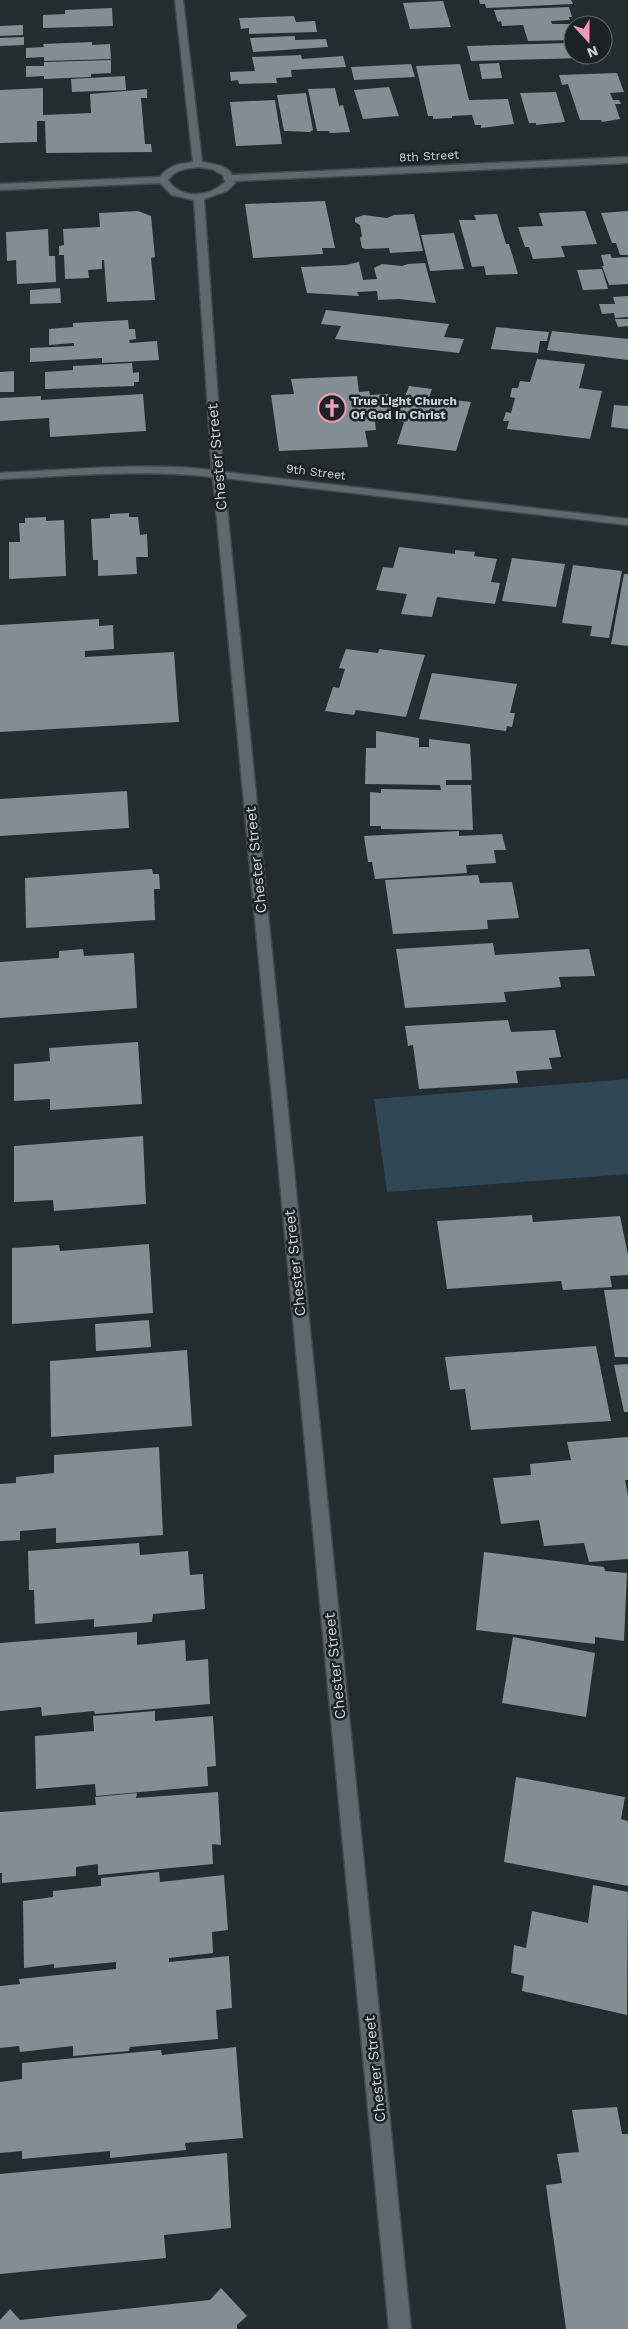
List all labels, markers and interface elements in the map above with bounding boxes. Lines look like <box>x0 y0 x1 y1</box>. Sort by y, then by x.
north arrow <box>563 15 613 65</box>
text: N <box>585 43 600 61</box>
street label: 8th Street <box>399 147 459 165</box>
church icon: True Light Church Of God In Christ <box>317 393 347 423</box>
place label: True Light Church Of God In Christ <box>351 394 457 422</box>
street label: Chester Street <box>203 402 231 511</box>
street label: 9th Street <box>285 461 347 483</box>
street label: Chester Street <box>241 805 271 914</box>
street label: Chester Street <box>280 1208 310 1317</box>
street label: Chester Street <box>320 1611 350 1720</box>
street label: Chester Street <box>360 2014 390 2123</box>

